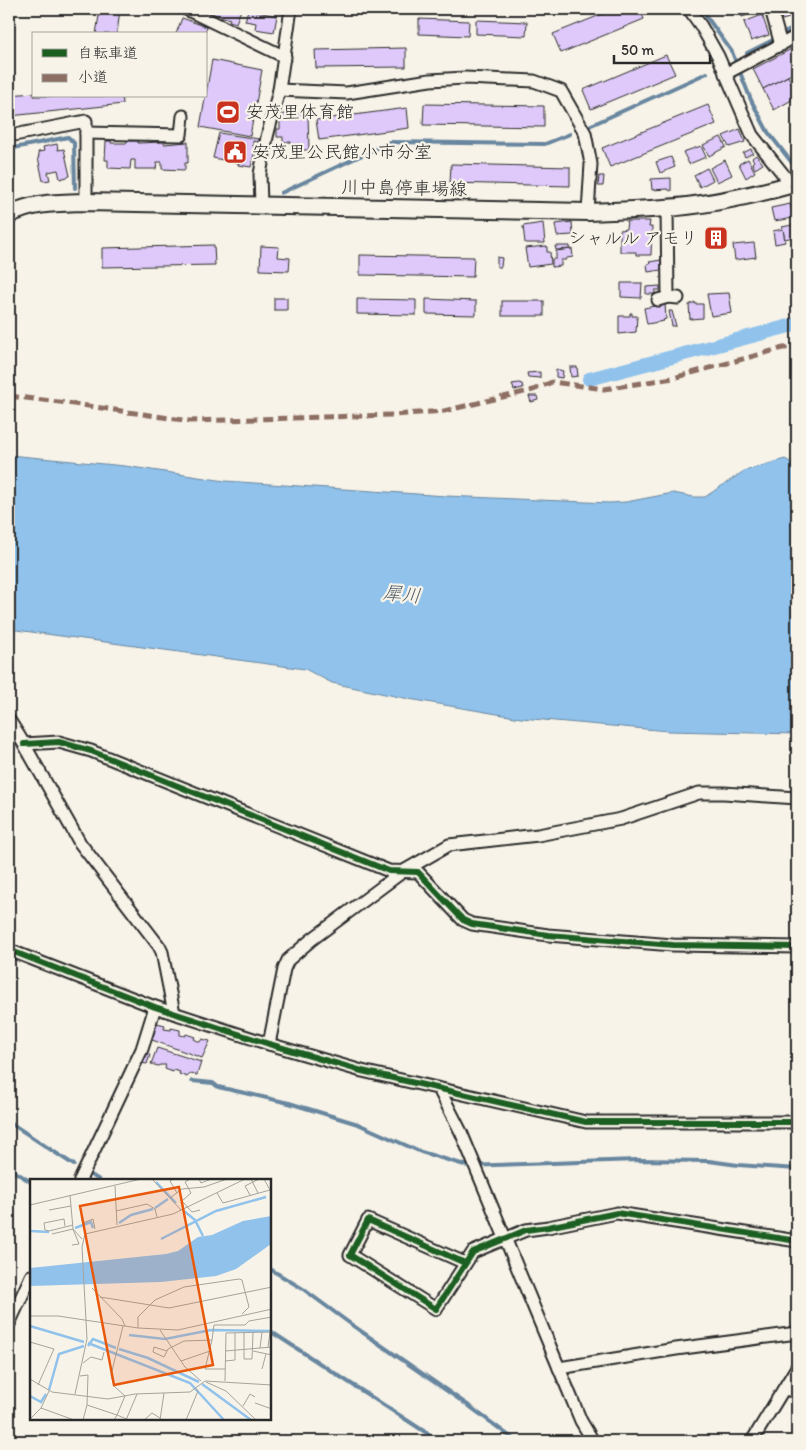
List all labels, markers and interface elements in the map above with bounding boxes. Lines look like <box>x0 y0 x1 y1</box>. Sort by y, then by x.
legend <box>32 32 208 98</box>
scale bar <box>614 32 710 64</box>
text: 50 m <box>621 41 654 59</box>
text: 自転車道 <box>78 44 138 62</box>
text: 小道 <box>78 68 108 86</box>
sports icon: 安茂里体育館 <box>215 99 241 125</box>
place label: 安茂里体育館 <box>246 101 354 123</box>
public building icon: 安茂里公民館小市分室 <box>222 139 248 165</box>
place label: 安茂里公民館小市分室 <box>252 141 432 163</box>
street label: 川中島停車場線 <box>341 176 467 200</box>
building icon: シャルル アモリ <box>703 225 729 251</box>
place label: シャルル アモリ <box>568 227 698 249</box>
water label: 犀川 <box>382 581 422 607</box>
inset map <box>30 1179 271 1420</box>

